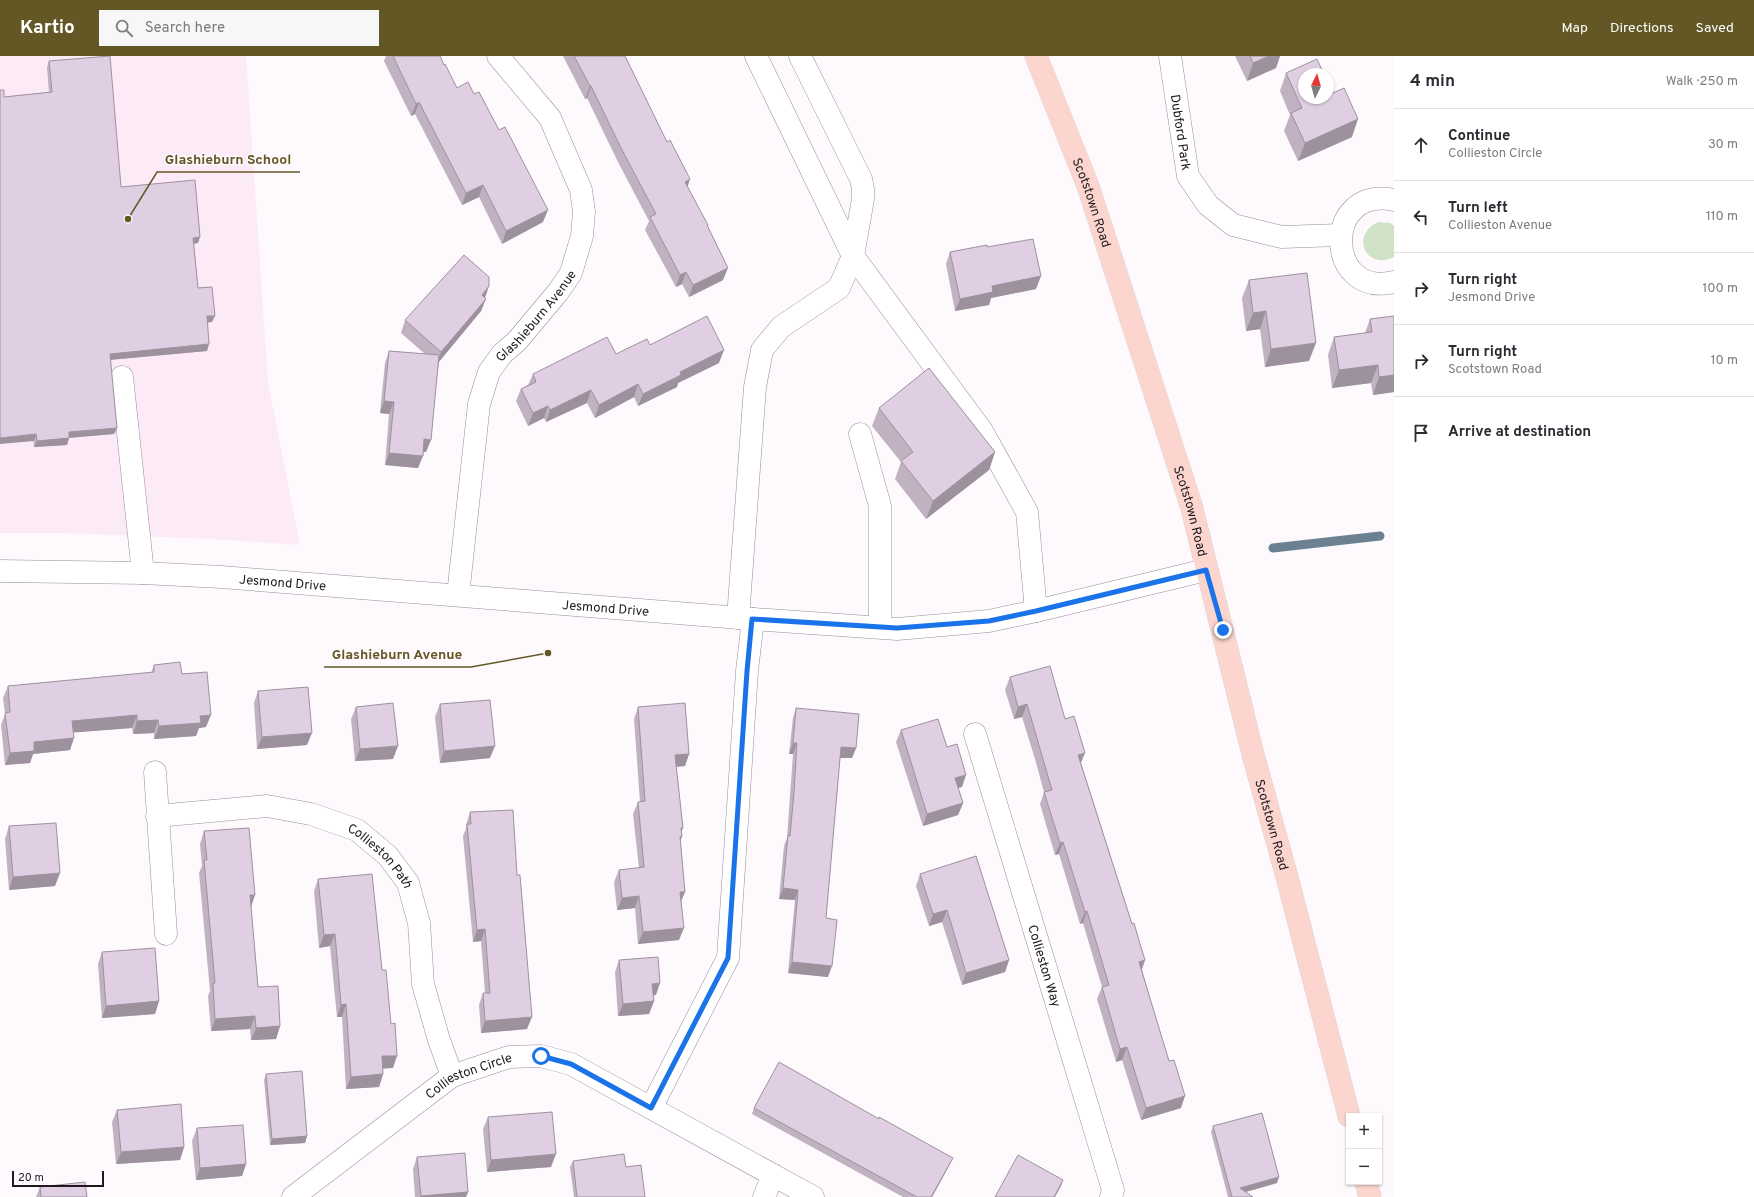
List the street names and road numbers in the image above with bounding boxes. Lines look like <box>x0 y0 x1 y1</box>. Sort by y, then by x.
street label: Dubford Park <box>1166 93 1193 172</box>
street label: Scotstown Road <box>1068 156 1113 250</box>
street label: Glashieburn Avenue <box>493 268 581 365</box>
street label: Scotstown Road <box>1169 464 1210 559</box>
street label: Jesmond Drive <box>238 572 327 595</box>
street label: Jesmond Drive <box>561 598 650 621</box>
street label: Scotstown Road <box>1250 778 1291 872</box>
street label: Collieston Path <box>345 821 415 890</box>
street label: Collieston Way <box>1023 923 1063 1009</box>
street label: Collieston Circle <box>423 1051 514 1103</box>

